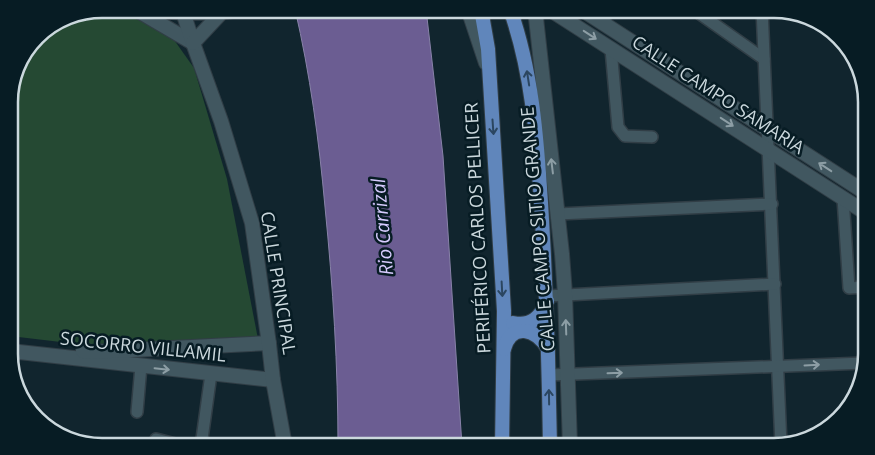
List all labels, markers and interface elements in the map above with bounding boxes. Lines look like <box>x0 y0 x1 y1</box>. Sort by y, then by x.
street label: CALLE CAMPO SAMARIA <box>628 29 810 159</box>
one-way arrow <box>583 30 597 40</box>
one-way arrow <box>523 71 533 87</box>
street label: PERIFÉRICO CARLOS PELLICER <box>458 102 496 354</box>
street label: CALLE CAMPO SITIO GRANDE <box>514 106 560 352</box>
one-way arrow <box>720 117 734 128</box>
one-way arrow <box>488 119 497 135</box>
one-way arrow <box>547 158 557 174</box>
one-way arrow <box>818 161 832 172</box>
water label: Rio Carrizal <box>365 176 399 276</box>
street label: CALLE PRINCIPAL <box>256 210 302 356</box>
one-way arrow <box>498 281 507 297</box>
one-way arrow <box>562 320 571 336</box>
street label: SOCORRO VILLAMIL <box>59 325 227 367</box>
one-way arrow <box>804 361 820 370</box>
one-way arrow <box>154 364 170 374</box>
one-way arrow <box>606 368 623 378</box>
one-way arrow <box>545 390 554 406</box>

